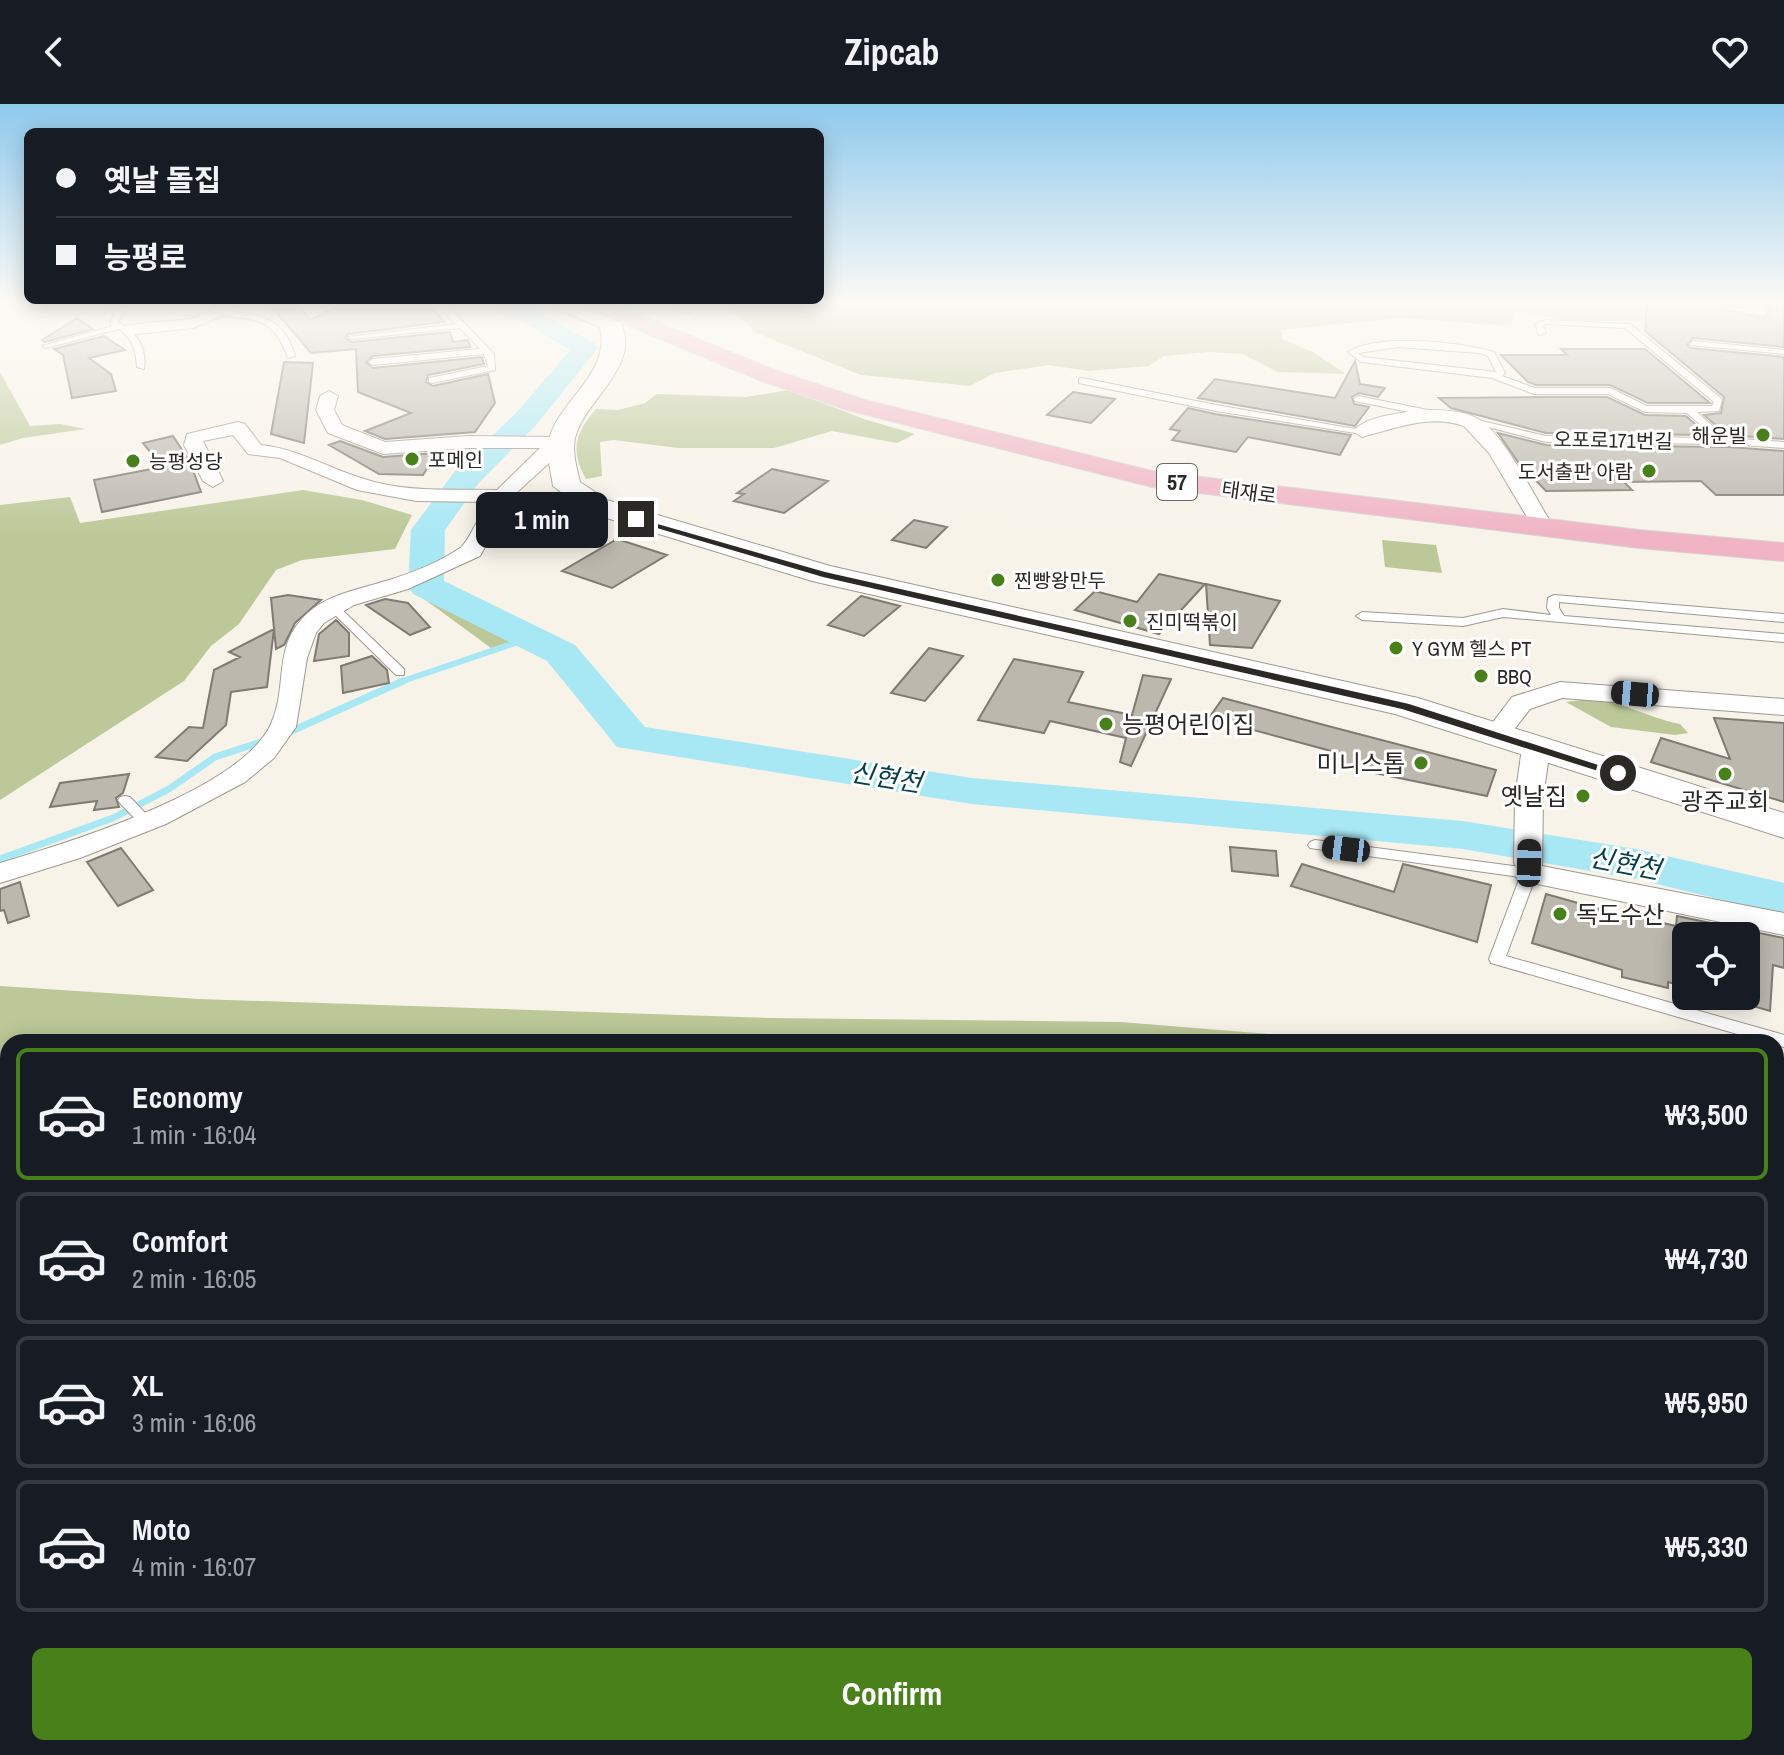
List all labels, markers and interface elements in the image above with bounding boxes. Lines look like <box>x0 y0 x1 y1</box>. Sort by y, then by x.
text: Zipcab <box>844 28 940 76</box>
icon: back <box>32 30 76 74</box>
icon: heart <box>1708 30 1752 74</box>
text: 옛날 돌집 <box>104 160 221 200</box>
text: 능평로 <box>104 237 187 277</box>
place label: 해운빌 <box>1692 422 1747 449</box>
street label: 오포로171번길 <box>1553 425 1673 455</box>
marker: 해운빌 <box>1754 426 1772 444</box>
place label: 포메인 <box>428 446 483 473</box>
place label: 능평성당 <box>149 448 223 475</box>
marker: 포메인 <box>403 450 421 468</box>
marker: 능평성당 <box>124 452 142 470</box>
place label: 도서출판 아람 <box>1518 458 1633 485</box>
marker: 도서출판 아람 <box>1640 462 1658 480</box>
road number: 57 <box>1157 464 1197 500</box>
street label: 태재로 <box>1220 475 1278 509</box>
callout: 1 min <box>476 491 608 547</box>
route end <box>618 501 654 537</box>
text: 1 min <box>514 502 570 537</box>
place label: 찐빵왕만두 <box>1014 567 1106 594</box>
marker: 찐빵왕만두 <box>989 571 1007 589</box>
place label: 진미떡볶이 <box>1146 608 1238 635</box>
marker: 진미떡볶이 <box>1121 612 1139 630</box>
place label: Y GYM 헬스 PT <box>1412 635 1531 662</box>
marker: Y GYM 헬스 PT <box>1387 639 1405 657</box>
place label: BBQ <box>1497 663 1532 690</box>
marker: BBQ <box>1472 667 1490 685</box>
car <box>1610 680 1660 708</box>
place label: 능평어린이집 <box>1122 708 1254 740</box>
marker: 능평어린이집 <box>1097 715 1115 733</box>
place label: 미니스톱 <box>1317 747 1405 779</box>
water label: 신현천 <box>848 754 927 800</box>
marker: 미니스톱 <box>1412 754 1430 772</box>
route start <box>1600 755 1636 791</box>
marker: 광주교회 <box>1716 765 1734 783</box>
place label: 옛날집 <box>1501 780 1567 812</box>
place label: 광주교회 <box>1681 785 1769 817</box>
marker: 옛날집 <box>1574 787 1592 805</box>
car <box>1321 834 1371 864</box>
car <box>1517 839 1541 887</box>
water label: 신현천 <box>1586 839 1667 888</box>
place label: 독도수산 <box>1576 898 1664 930</box>
marker: 독도수산 <box>1551 905 1569 923</box>
map controls <box>1672 922 1760 1010</box>
button: locate <box>1672 922 1760 1010</box>
text: Economy <box>132 1077 243 1117</box>
icon: car <box>36 1078 108 1150</box>
text: ₩3,500 <box>1665 1094 1748 1134</box>
text: 1 min · 16:04 <box>132 1117 256 1152</box>
text: Comfort <box>132 1221 228 1261</box>
icon: car <box>36 1222 108 1294</box>
text: ₩4,730 <box>1665 1238 1748 1278</box>
text: 2 min · 16:05 <box>132 1261 256 1296</box>
text: XL <box>132 1365 163 1405</box>
icon: car <box>36 1366 108 1438</box>
text: ₩5,950 <box>1665 1382 1748 1422</box>
text: 3 min · 16:06 <box>132 1405 256 1440</box>
text: Moto <box>132 1509 191 1549</box>
icon: car <box>36 1510 108 1582</box>
text: ₩5,330 <box>1665 1526 1748 1566</box>
text: 4 min · 16:07 <box>132 1549 256 1584</box>
button: Confirm <box>32 1648 1752 1740</box>

